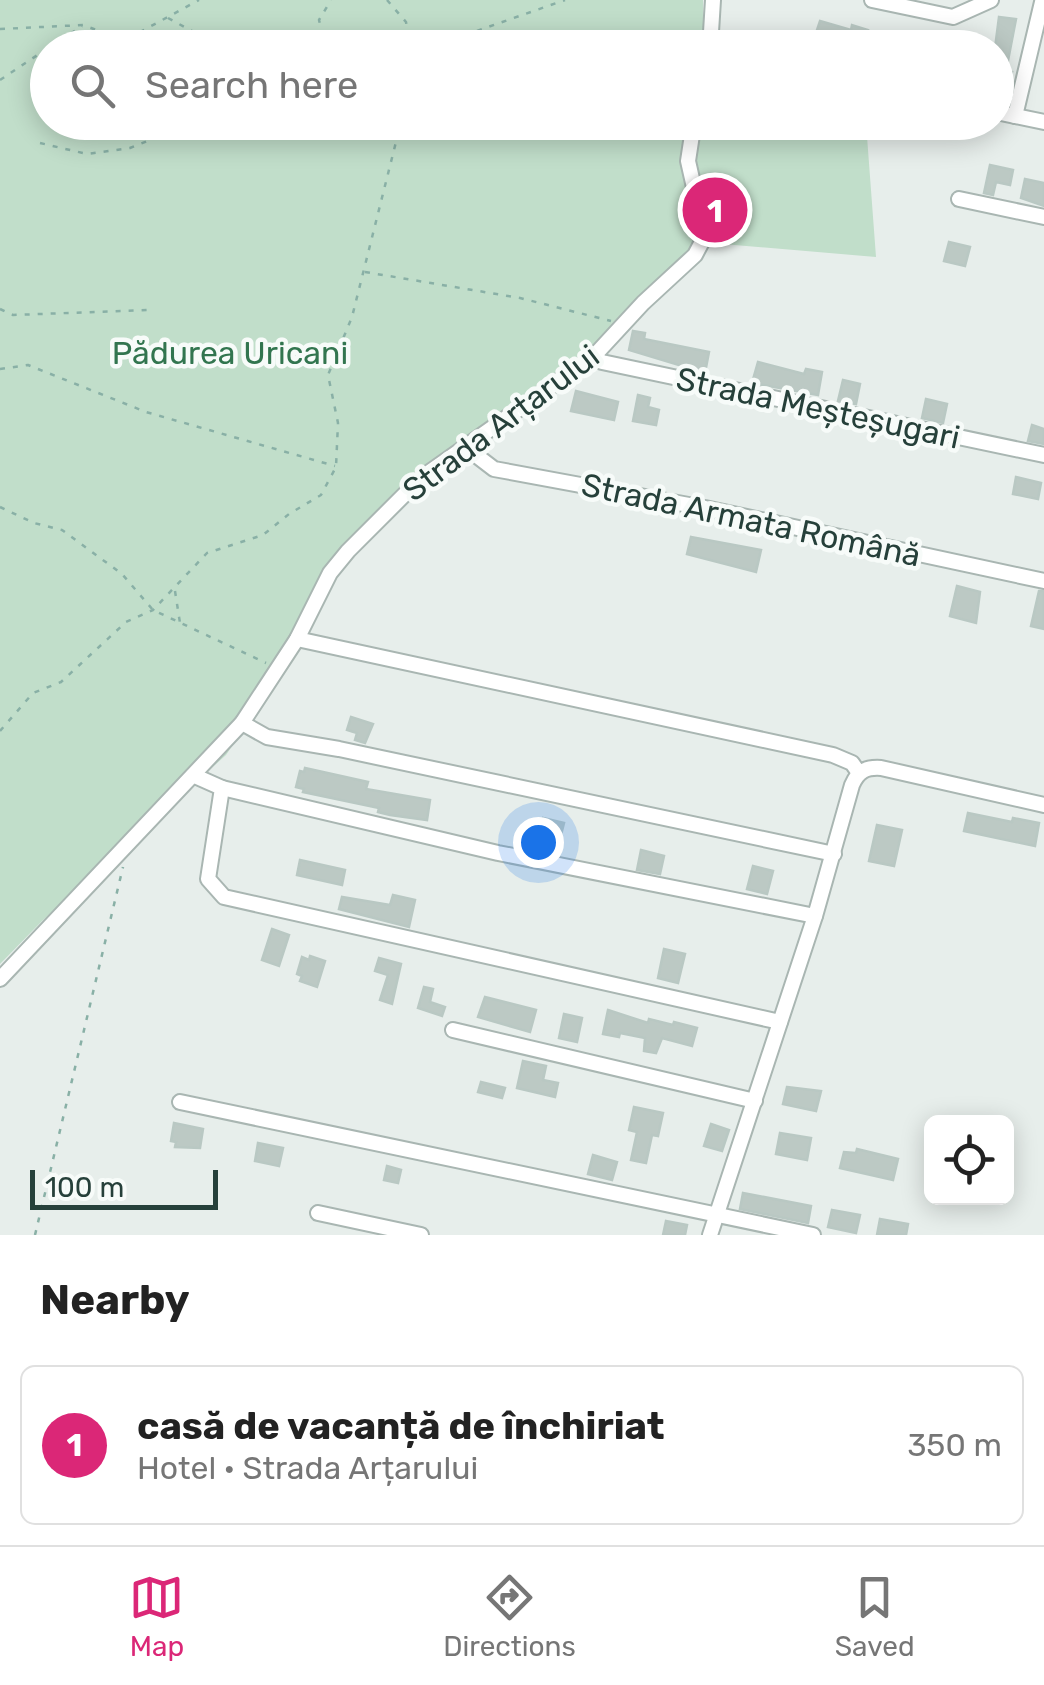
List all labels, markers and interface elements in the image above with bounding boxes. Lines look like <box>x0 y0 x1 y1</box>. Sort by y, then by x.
search box <box>30 30 1014 140</box>
icon: search <box>65 58 120 113</box>
text: Search here <box>145 62 358 108</box>
pin: 1 <box>682 172 748 248</box>
park label: Pădurea Uricani <box>112 334 348 372</box>
street label: Strada Arțarului <box>395 337 607 509</box>
street label: Strada Meșteșugari <box>673 359 963 457</box>
street label: Strada Armata Română <box>578 465 924 575</box>
your location <box>513 817 564 868</box>
map controls <box>924 1115 1014 1205</box>
button: locate <box>924 1115 1014 1205</box>
scale bar <box>30 1165 218 1210</box>
text: 100 m <box>45 1171 124 1204</box>
text: Nearby <box>40 1275 190 1325</box>
text: casă de vacanță de închiriat <box>137 1403 665 1449</box>
text: 1 <box>67 1426 82 1464</box>
text: 350 m <box>907 1426 1002 1464</box>
text: Hotel · Strada Arțarului <box>137 1449 478 1487</box>
tab: Map <box>129 1570 184 1663</box>
tab: Directions <box>443 1570 576 1663</box>
tab: Saved <box>835 1570 915 1663</box>

